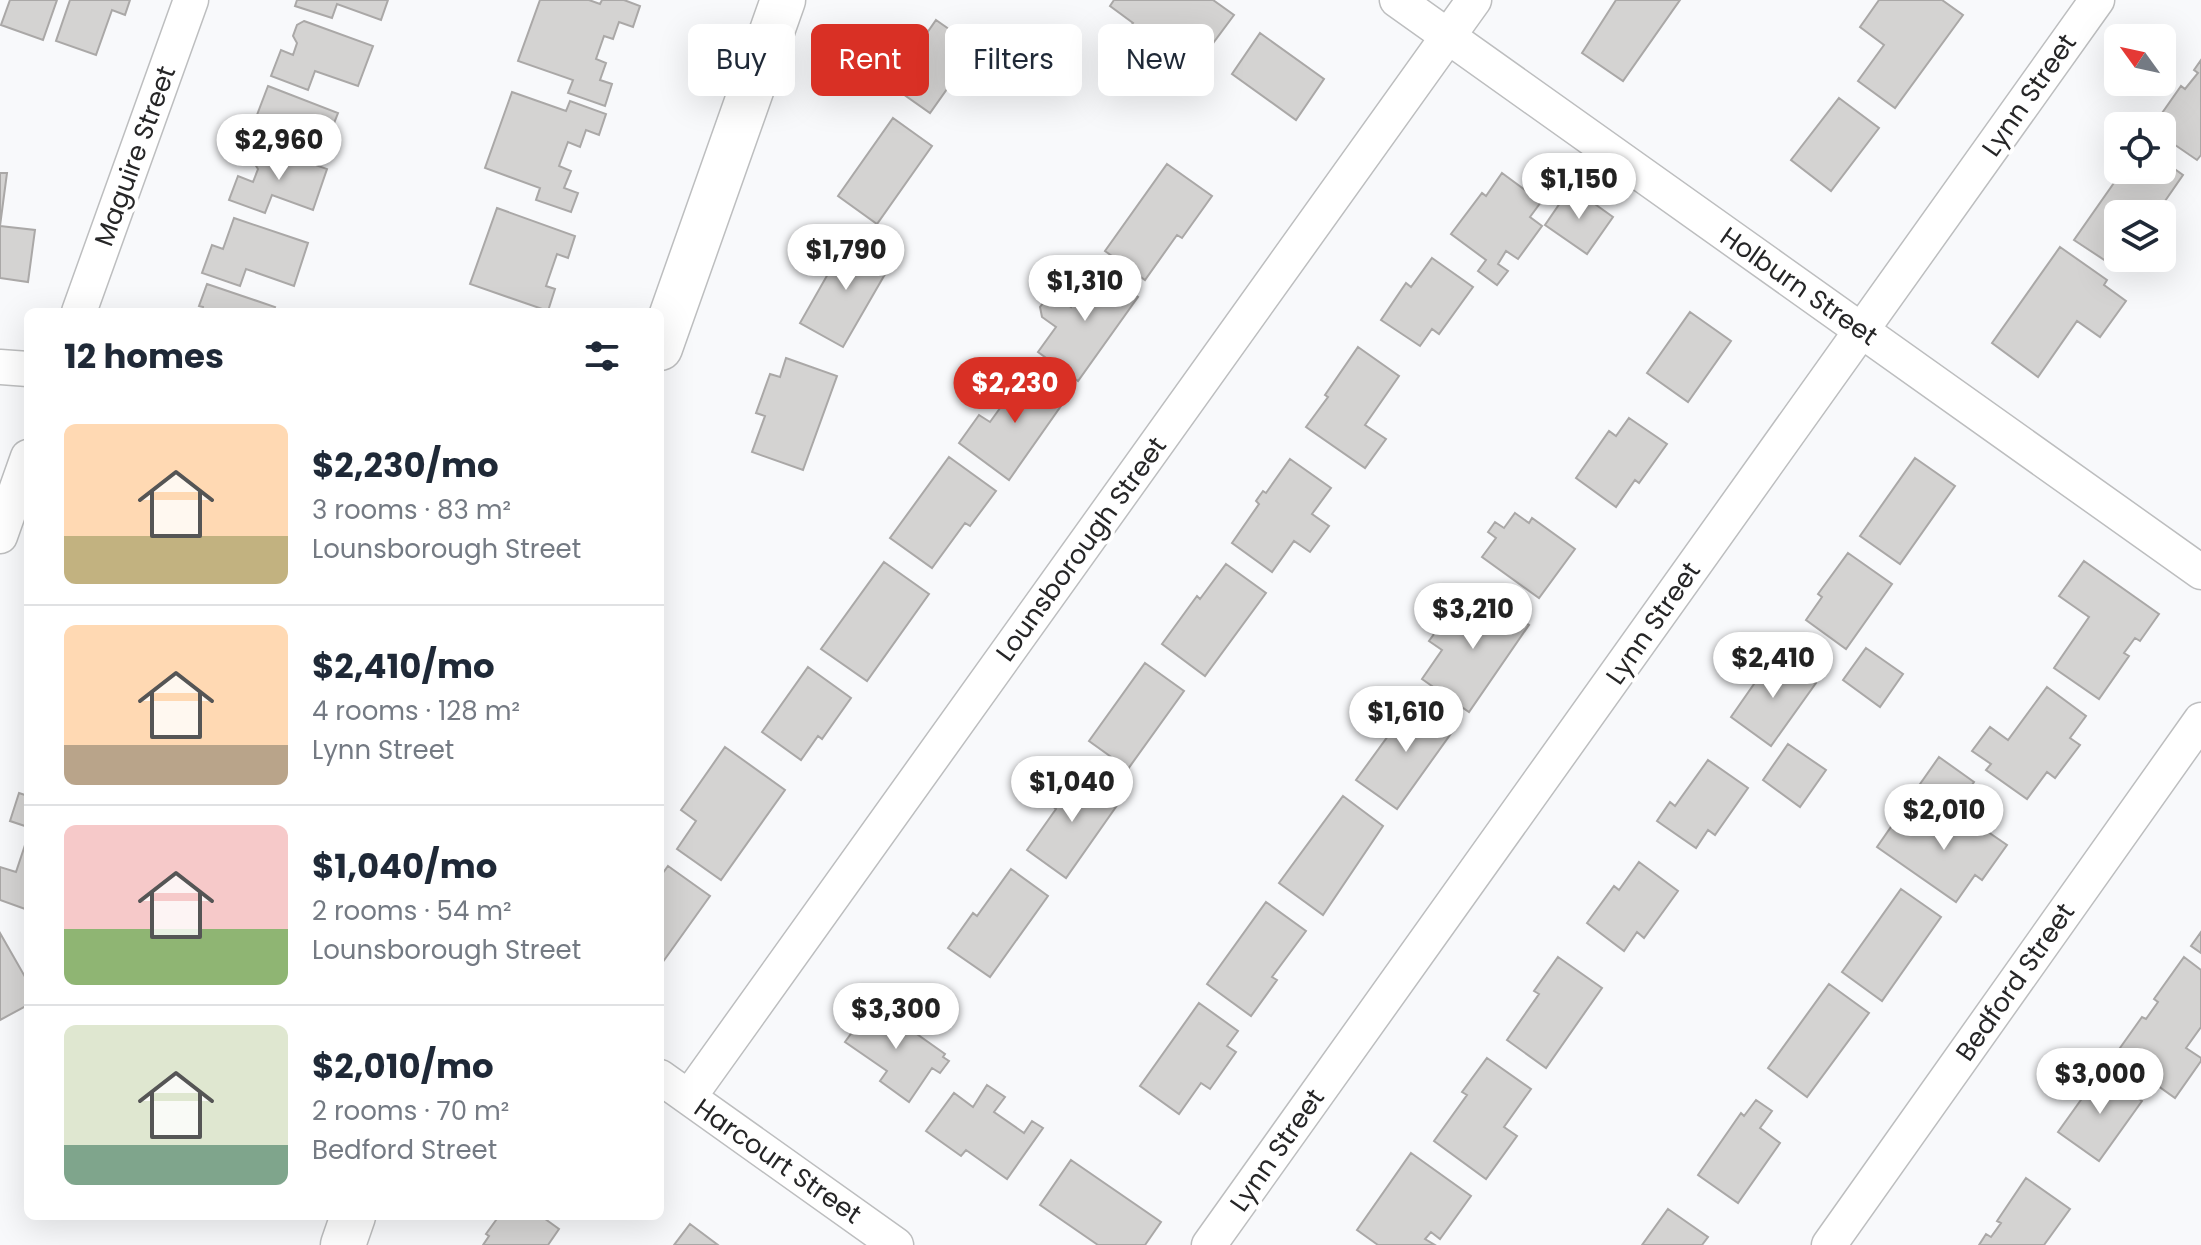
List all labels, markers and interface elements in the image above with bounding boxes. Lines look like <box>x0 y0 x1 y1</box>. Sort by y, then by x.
chip: Buy <box>688 24 795 96</box>
chip: Rent <box>811 24 929 96</box>
chip: Filters <box>945 24 1082 96</box>
chip: New <box>1098 24 1214 96</box>
north arrow <box>2104 24 2176 96</box>
map controls <box>2104 24 2176 272</box>
street label: Lynn Street <box>1973 26 2085 164</box>
street label: Maguire Street <box>86 61 184 251</box>
button: locate <box>2104 112 2176 184</box>
pin: $2,960 <box>214 114 344 182</box>
text: $2,960 <box>235 122 323 158</box>
pin: $1,150 <box>1514 153 1644 221</box>
text: $1,150 <box>1540 161 1618 197</box>
button: layers <box>2104 200 2176 272</box>
street label: Holburn Street <box>1713 218 1885 354</box>
pin: $1,790 <box>781 224 911 292</box>
text: $1,790 <box>805 232 887 268</box>
pin: $1,310 <box>1020 255 1150 323</box>
text: $1,310 <box>1047 263 1123 299</box>
text: 12 homes <box>64 332 224 380</box>
icon: filters <box>580 334 624 378</box>
pin: $2,230 <box>950 357 1080 425</box>
text: $2,230 <box>972 365 1058 401</box>
street label: Lounsborough Street <box>987 430 1175 668</box>
text: $2,230/mo <box>312 441 499 489</box>
icon: home <box>128 456 224 552</box>
text: 3 rooms · 83 m² <box>312 492 511 528</box>
text: Lounsborough Street <box>312 531 581 567</box>
street label: Lynn Street <box>1597 554 1709 692</box>
pin: $3,210 <box>1408 583 1538 651</box>
text: $3,210 <box>1432 591 1514 627</box>
pin: $2,410 <box>1708 632 1838 700</box>
text: $2,410 <box>1731 640 1815 676</box>
text: $2,410/mo <box>312 642 495 690</box>
icon: home <box>128 657 224 753</box>
pin: $1,610 <box>1341 686 1471 754</box>
text: 4 rooms · 128 m² <box>312 693 520 729</box>
text: $1,610 <box>1367 694 1445 730</box>
text: Lynn Street <box>312 732 454 768</box>
pin: $1,040 <box>1007 756 1137 824</box>
text: $1,040 <box>1029 764 1115 800</box>
pin: $2,010 <box>1879 784 2009 852</box>
text: $2,010 <box>1902 792 1986 828</box>
text: $1,040/mo <box>312 842 497 890</box>
icon: home <box>128 857 224 953</box>
text: 2 rooms · 54 m² <box>312 893 512 929</box>
street label: Bedford Street <box>1947 896 2083 1068</box>
text: Lounsborough Street <box>312 932 581 968</box>
pin: $3,300 <box>831 983 961 1051</box>
text: $3,300 <box>851 991 941 1027</box>
text: $2,010/mo <box>312 1042 494 1090</box>
pin: $3,000 <box>2035 1048 2165 1116</box>
text: $3,000 <box>2054 1056 2146 1092</box>
icon: home <box>128 1057 224 1153</box>
street label: Lynn Street <box>1221 1081 1333 1219</box>
street label: Harcourt Street <box>687 1090 869 1232</box>
text: 2 rooms · 70 m² <box>312 1093 509 1129</box>
text: Bedford Street <box>312 1132 497 1168</box>

